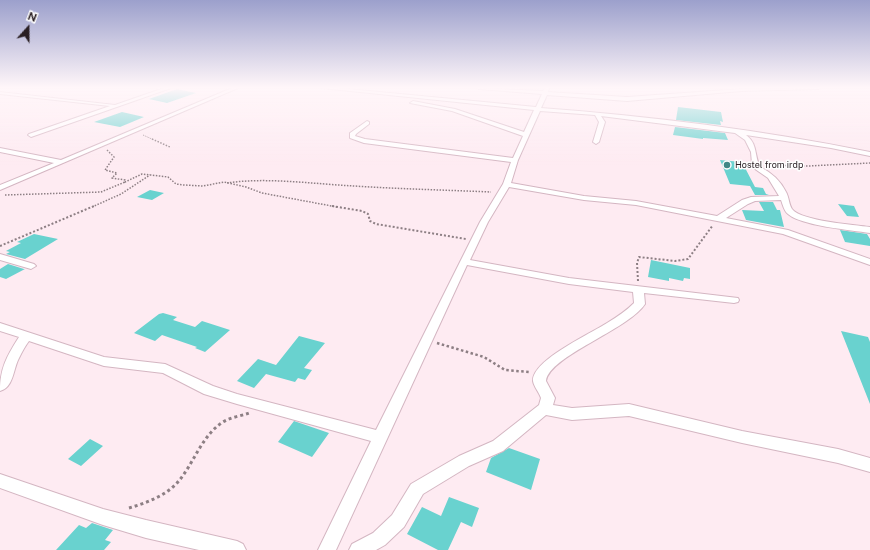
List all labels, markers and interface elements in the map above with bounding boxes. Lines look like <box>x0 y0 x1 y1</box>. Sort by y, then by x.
north arrow <box>8 8 48 48</box>
text: N <box>26 10 38 24</box>
marker: Hostel from irdp <box>722 160 732 170</box>
place label: Hostel from irdp <box>735 160 803 170</box>

